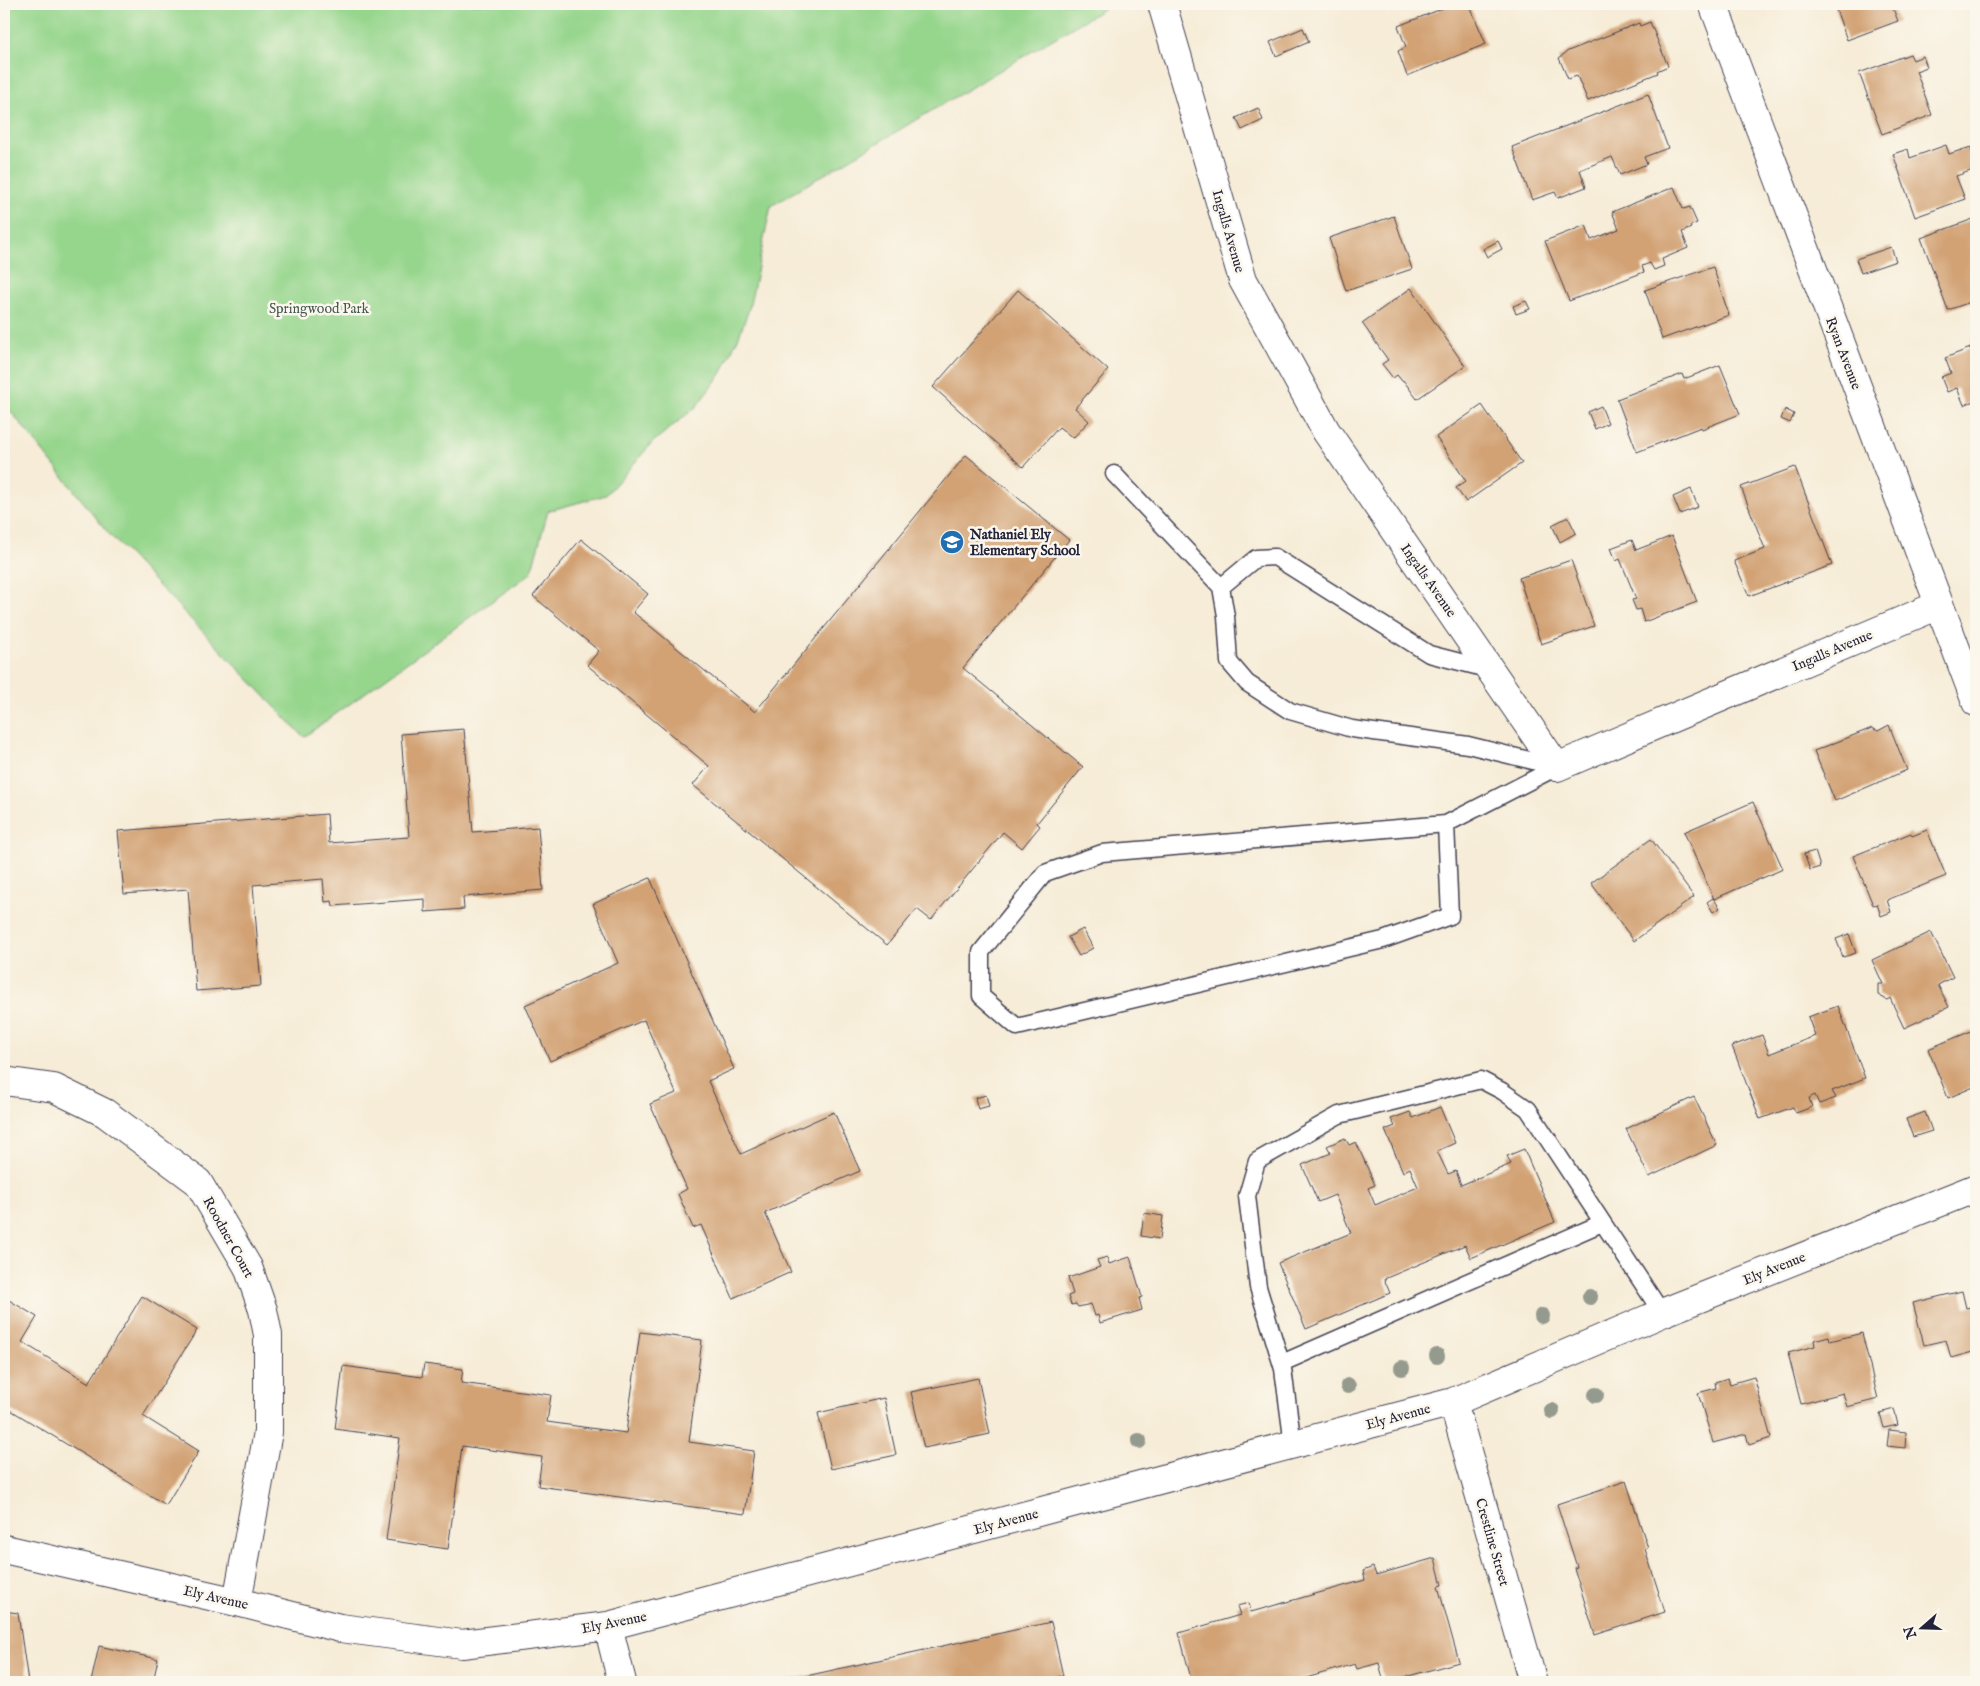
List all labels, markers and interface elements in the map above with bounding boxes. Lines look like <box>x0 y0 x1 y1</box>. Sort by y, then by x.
street label: Ingalls Avenue <box>1208 188 1249 275</box>
park label: Springwood Park <box>269 300 370 318</box>
street label: Ryan Avenue <box>1821 315 1865 393</box>
place label: Nathaniel Ely Elementary School <box>969 526 1081 560</box>
school or university icon: Nathaniel Ely Elementary School <box>939 529 965 555</box>
street label: Ingalls Avenue <box>1396 540 1460 621</box>
street label: Ingalls Avenue <box>1789 626 1876 676</box>
street label: Roodner Court <box>198 1194 258 1281</box>
street label: Ely Avenue <box>1740 1248 1809 1290</box>
street label: Ely Avenue <box>1364 1400 1433 1434</box>
street label: Crestline Street <box>1471 1496 1513 1588</box>
street label: Ely Avenue <box>972 1505 1041 1539</box>
street label: Ely Avenue <box>182 1582 251 1614</box>
north arrow <box>1898 1604 1948 1654</box>
street label: Ely Avenue <box>580 1608 649 1638</box>
text: N <box>1900 1623 1922 1642</box>

